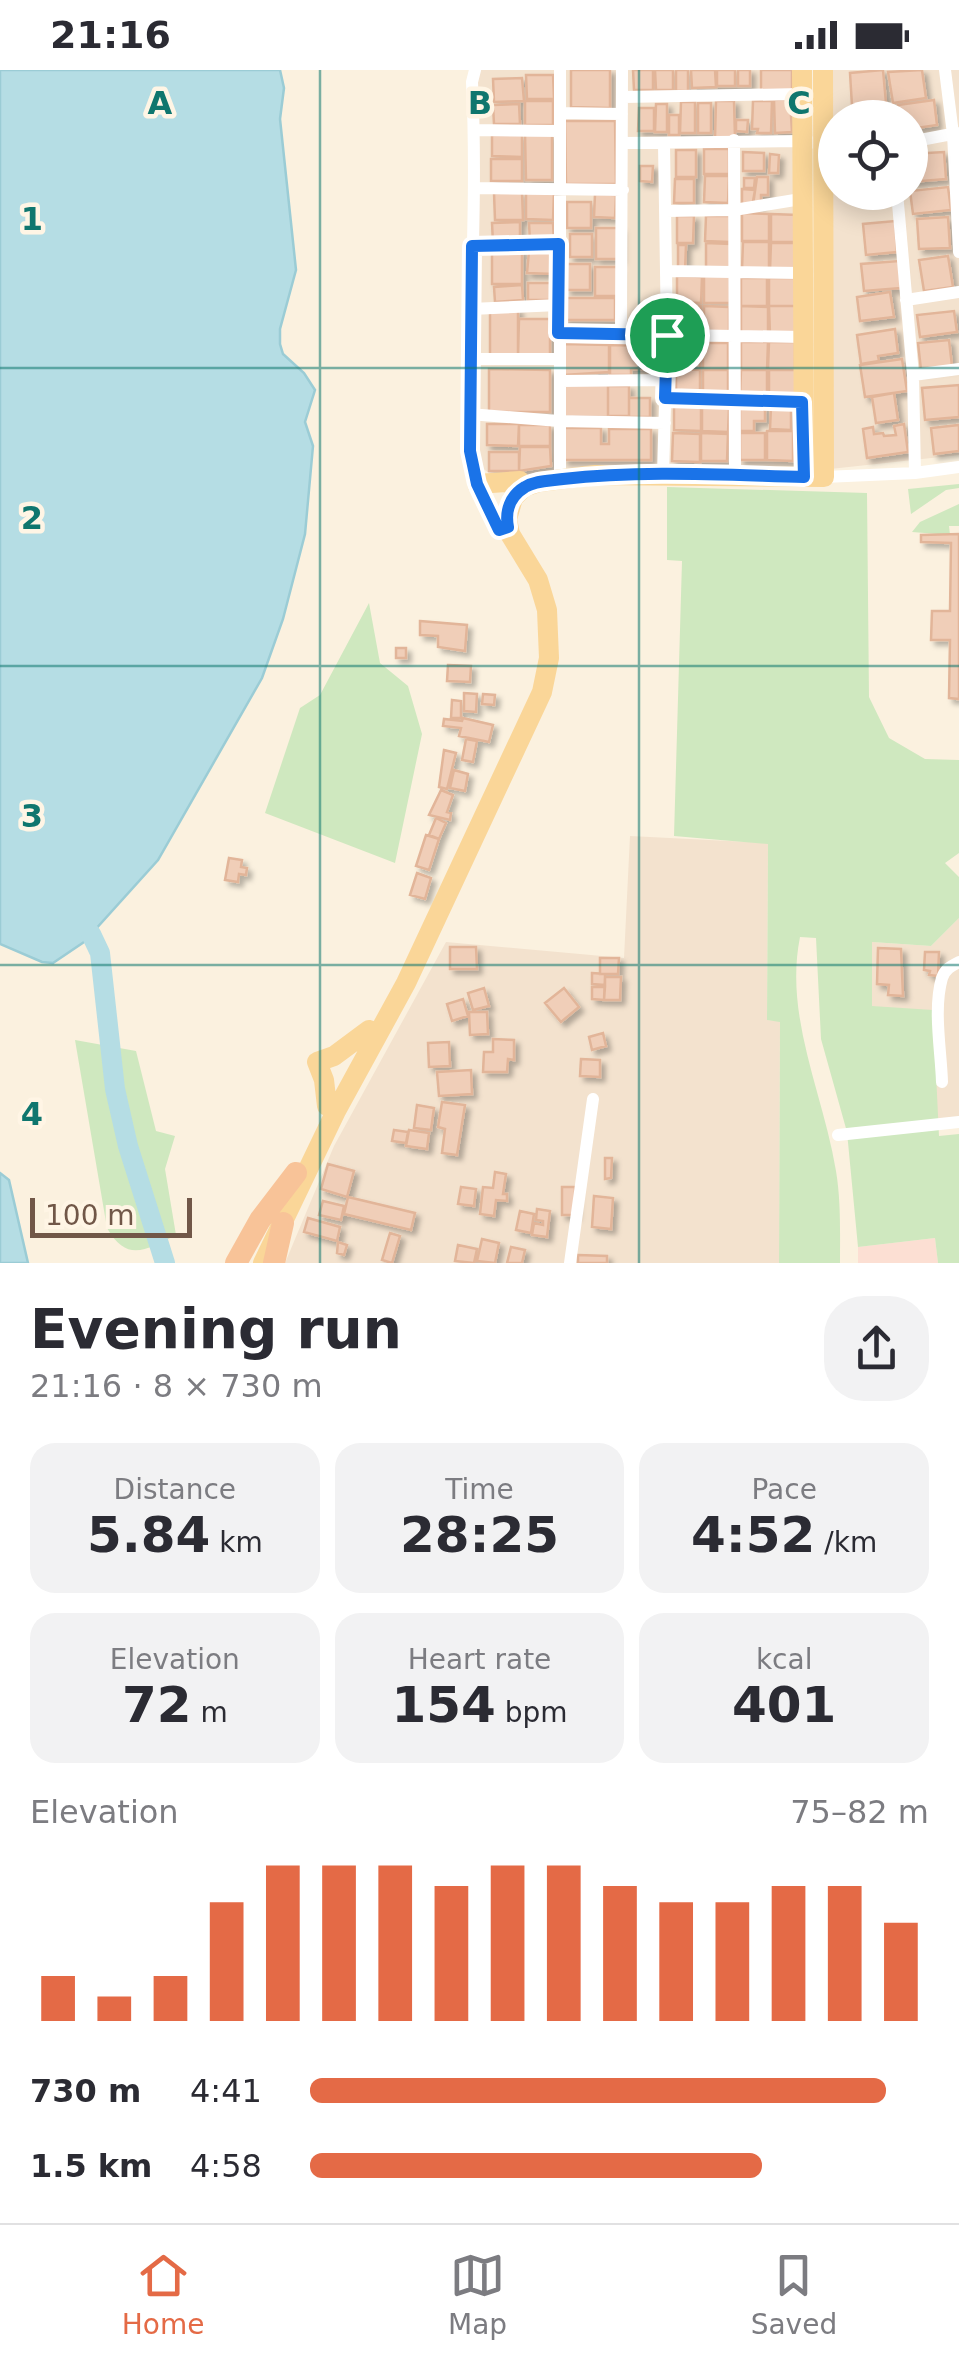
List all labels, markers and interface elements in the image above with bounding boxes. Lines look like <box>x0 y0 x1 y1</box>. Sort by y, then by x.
text: 21:16 <box>50 13 171 57</box>
text: A <box>148 84 173 122</box>
text: B <box>468 84 492 122</box>
text: C <box>787 84 811 122</box>
map controls <box>818 100 928 210</box>
button: locate <box>818 100 928 210</box>
text: 1 <box>21 200 43 238</box>
pin <box>625 293 710 378</box>
icon: arrive <box>640 308 695 363</box>
text: 2 <box>21 499 43 537</box>
text: 3 <box>21 797 43 835</box>
text: 4 <box>21 1095 43 1133</box>
scale bar <box>30 1193 192 1238</box>
text: 100 m <box>45 1199 135 1232</box>
button: share <box>824 1296 929 1401</box>
text: Evening run <box>30 1297 402 1361</box>
text: 21:16 · 8 × 730 m <box>30 1367 323 1405</box>
text: Distance <box>114 1473 236 1506</box>
text: Time <box>445 1473 514 1506</box>
text: Pace <box>751 1473 817 1506</box>
text: 5.84 <box>87 1506 210 1564</box>
text: 28:25 <box>400 1506 559 1564</box>
text: 4:52 <box>691 1506 815 1564</box>
text: km <box>210 1526 263 1559</box>
text: /km <box>815 1526 877 1559</box>
text: Elevation <box>110 1643 240 1676</box>
text: Heart rate <box>408 1643 551 1676</box>
text: kcal <box>756 1643 812 1676</box>
text: 72 <box>122 1676 192 1734</box>
text: 154 <box>391 1676 496 1734</box>
text: 401 <box>732 1676 836 1734</box>
text: m <box>192 1696 228 1729</box>
text: bpm <box>496 1696 568 1729</box>
text: Elevation <box>30 1793 179 1831</box>
text: 75–82 m <box>790 1793 929 1831</box>
text: 730 m <box>30 2072 141 2110</box>
text: 4:41 <box>190 2072 262 2110</box>
text: 1.5 km <box>30 2147 152 2185</box>
text: 4:58 <box>190 2147 262 2185</box>
tab: Home <box>122 2248 204 2341</box>
tab: Map <box>448 2248 507 2341</box>
tab: Saved <box>751 2248 837 2341</box>

